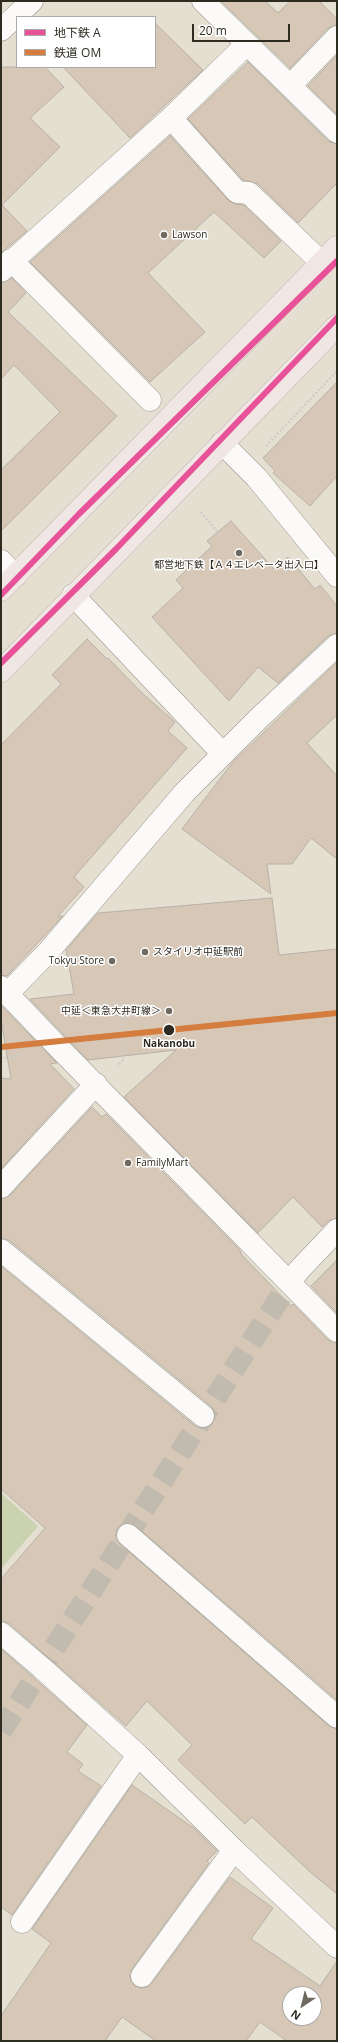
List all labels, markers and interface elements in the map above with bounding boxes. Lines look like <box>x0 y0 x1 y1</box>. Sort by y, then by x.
legend <box>16 16 156 68</box>
scale bar <box>194 16 292 42</box>
text: 20 m <box>199 22 227 39</box>
text: 地下鉄 A <box>54 24 101 41</box>
text: 鉄道 OM <box>54 44 101 61</box>
place label: Lawson <box>172 229 207 241</box>
marker: Lawson <box>159 230 169 240</box>
marker: 都営地下鉄【Ａ４エレベータ出入口】 <box>234 548 244 558</box>
place label: 都営地下鉄【Ａ４エレベータ出入口】 <box>154 559 324 571</box>
place label: スタイリオ中延駅前 <box>153 946 243 958</box>
marker: スタイリオ中延駅前 <box>140 947 150 957</box>
place label: Tokyu Store <box>49 955 104 967</box>
marker: Tokyu Store <box>107 956 117 966</box>
place label: 中延＜東急大井町線＞ <box>61 1005 161 1017</box>
marker: 中延＜東急大井町線＞ <box>164 1006 174 1016</box>
marker: Nakanobu <box>162 1023 176 1037</box>
place label: Nakanobu <box>143 1038 195 1050</box>
place label: FamilyMart <box>136 1157 188 1169</box>
marker: FamilyMart <box>123 1158 133 1168</box>
north arrow <box>282 1986 322 2026</box>
text: N <box>287 2007 303 2024</box>

